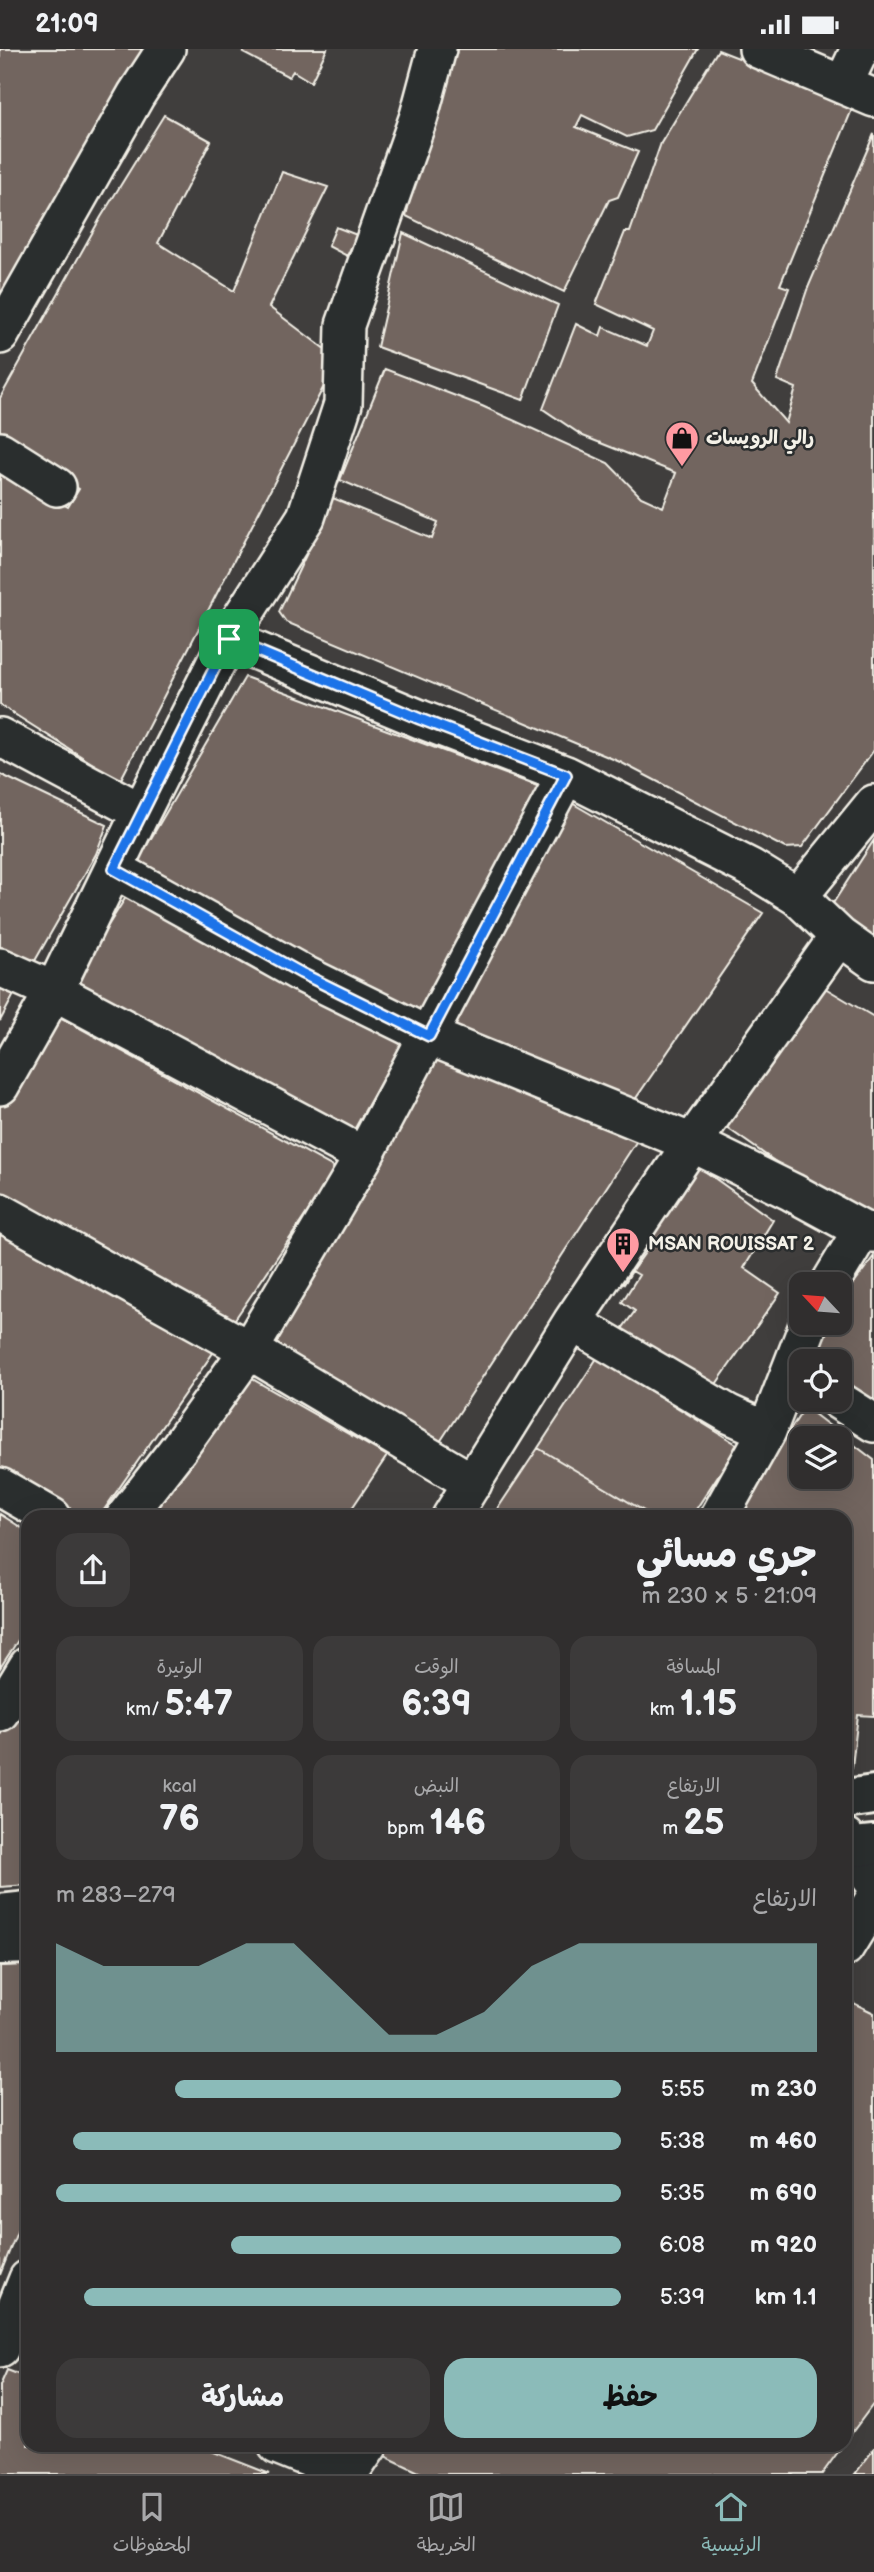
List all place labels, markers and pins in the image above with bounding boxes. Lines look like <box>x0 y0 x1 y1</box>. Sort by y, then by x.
shop icon: رالي الرويسات <box>663 419 701 468</box>
place label: رالي الرويسات <box>706 427 814 454</box>
pin <box>199 609 259 669</box>
building icon: MSAN ROUISSAT 2 <box>604 1225 642 1274</box>
place label: MSAN ROUISSAT 2 <box>648 1233 815 1256</box>

